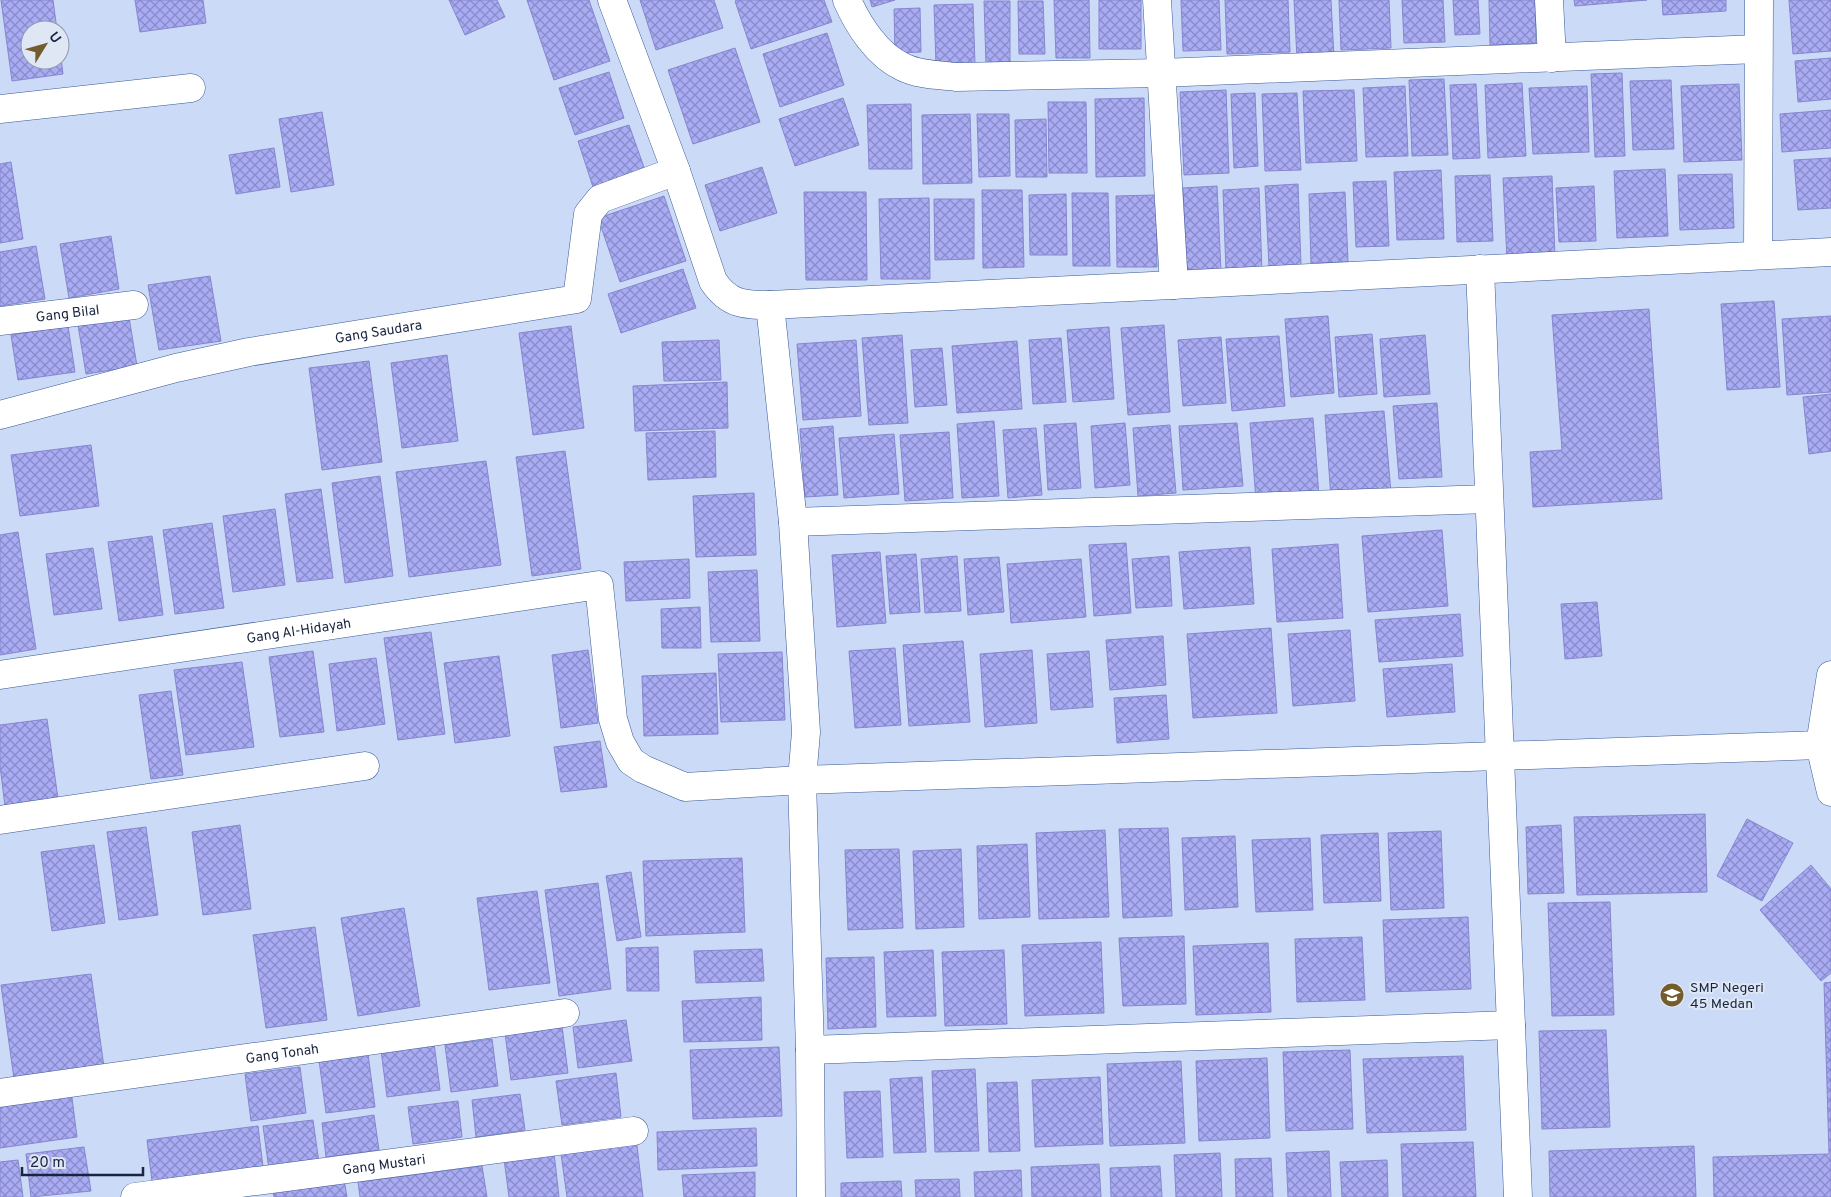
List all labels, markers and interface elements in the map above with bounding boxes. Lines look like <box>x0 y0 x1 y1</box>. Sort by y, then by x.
north arrow <box>20 20 70 70</box>
text: U <box>44 29 64 47</box>
street label: Gang Bilal <box>35 302 100 327</box>
street label: Gang Saudara <box>334 317 423 348</box>
street label: Gang Al-Hidayah <box>245 615 352 648</box>
place label: SMP Negeri 45 Medan <box>1690 980 1764 1013</box>
school or university icon: SMP Negeri 45 Medan <box>1659 982 1685 1008</box>
street label: Gang Tonah <box>245 1041 320 1068</box>
scale bar <box>22 1144 144 1176</box>
street label: Gang Mustari <box>341 1152 427 1179</box>
text: 20 m <box>30 1154 65 1173</box>

